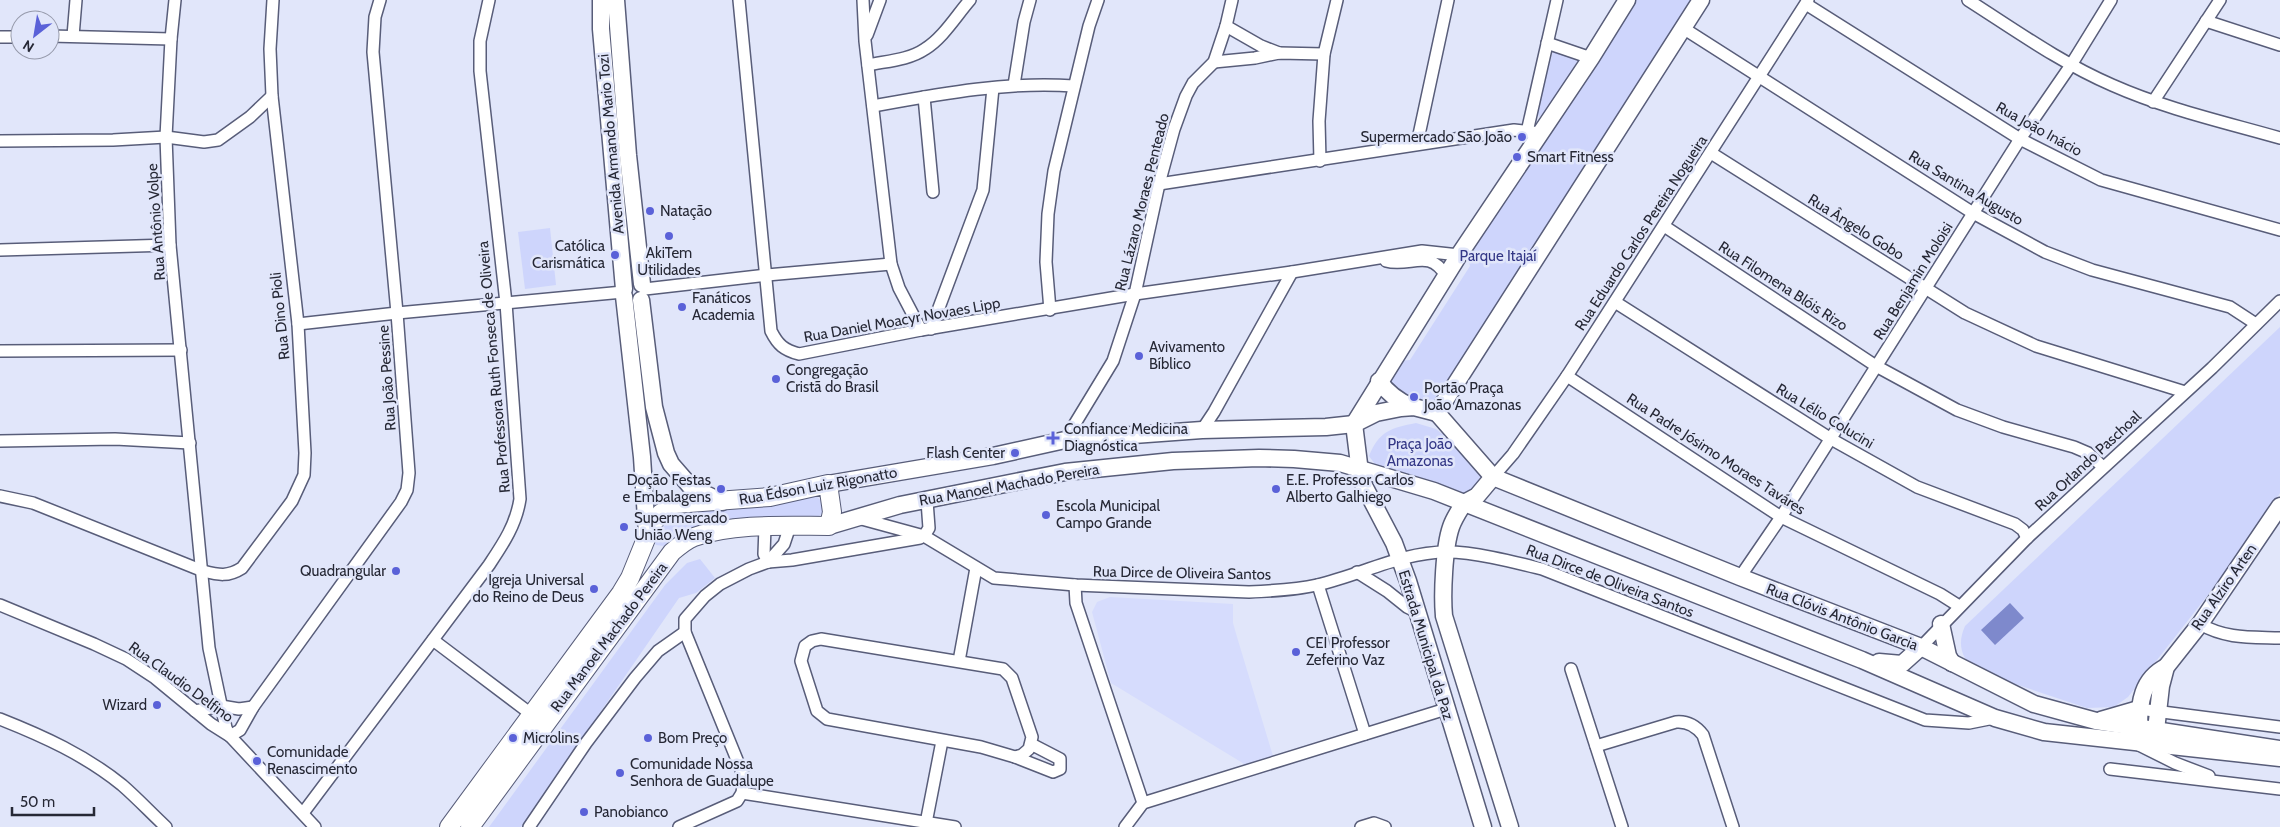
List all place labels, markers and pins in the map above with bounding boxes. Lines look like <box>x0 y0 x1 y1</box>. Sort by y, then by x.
place label: Supermercado São João <box>1360 128 1512 146</box>
marker: Supermercado São João <box>1516 131 1528 143</box>
place label: Smart Fitness <box>1527 148 1614 166</box>
marker: Smart Fitness <box>1511 151 1523 163</box>
place label: Natação <box>660 202 712 220</box>
marker: Natação <box>644 205 656 217</box>
marker: AkiTem Utilidades <box>663 230 675 242</box>
place label: Católica Carismática <box>532 237 606 272</box>
place label: AkiTem Utilidades <box>637 244 701 279</box>
marker: Católica Carismática <box>609 249 621 261</box>
place label: Fanáticos Academia <box>692 289 755 324</box>
marker: Fanáticos Academia <box>676 301 688 313</box>
place label: Avivamento Bíblico <box>1149 338 1225 373</box>
marker: Avivamento Bíblico <box>1133 350 1145 362</box>
place label: Congregação Cristã do Brasil <box>786 361 879 396</box>
marker: Congregação Cristã do Brasil <box>770 373 782 385</box>
place label: Portão Praça João Amazonas <box>1423 379 1521 414</box>
marker: Portão Praça João Amazonas <box>1408 391 1420 403</box>
place label: Confiance Medicina Diagnóstica <box>1064 420 1189 455</box>
marker: Confiance Medicina Diagnóstica <box>1046 431 1060 445</box>
place label: Flash Center <box>926 444 1005 462</box>
marker: Flash Center <box>1009 447 1021 459</box>
place label: Doção Festas e Embalagens <box>623 471 711 506</box>
place label: E.E. Professor Carlos Alberto Galhiego <box>1286 471 1414 506</box>
marker: Doção Festas e Embalagens <box>715 483 727 495</box>
marker: E.E. Professor Carlos Alberto Galhiego <box>1270 483 1282 495</box>
place label: Escola Municipal Campo Grande <box>1056 497 1160 532</box>
place label: Supermercado União Weng <box>634 509 727 544</box>
marker: Escola Municipal Campo Grande <box>1040 509 1052 521</box>
marker: Supermercado União Weng <box>618 521 630 533</box>
place label: Quadrangular <box>300 562 386 580</box>
marker: Quadrangular <box>390 565 402 577</box>
place label: Igreja Universal do Reino de Deus <box>472 571 584 606</box>
marker: Igreja Universal do Reino de Deus <box>588 583 600 595</box>
place label: CEI Professor Zeferino Vaz <box>1306 634 1390 669</box>
marker: CEI Professor Zeferino Vaz <box>1290 646 1302 658</box>
place label: Wizard <box>103 696 147 714</box>
marker: Wizard <box>151 699 163 711</box>
place label: Microlins <box>523 729 579 747</box>
place label: Bom Preço <box>658 729 727 747</box>
marker: Microlins <box>507 732 519 744</box>
marker: Bom Preço <box>642 732 654 744</box>
place label: Comunidade Renascimento <box>267 743 358 778</box>
marker: Comunidade Renascimento <box>251 755 263 767</box>
place label: Comunidade Nossa Senhora de Guadalupe <box>630 755 774 790</box>
marker: Comunidade Nossa Senhora de Guadalupe <box>614 767 626 779</box>
place label: Panobianco <box>594 803 668 821</box>
marker: Panobianco <box>578 806 590 818</box>

